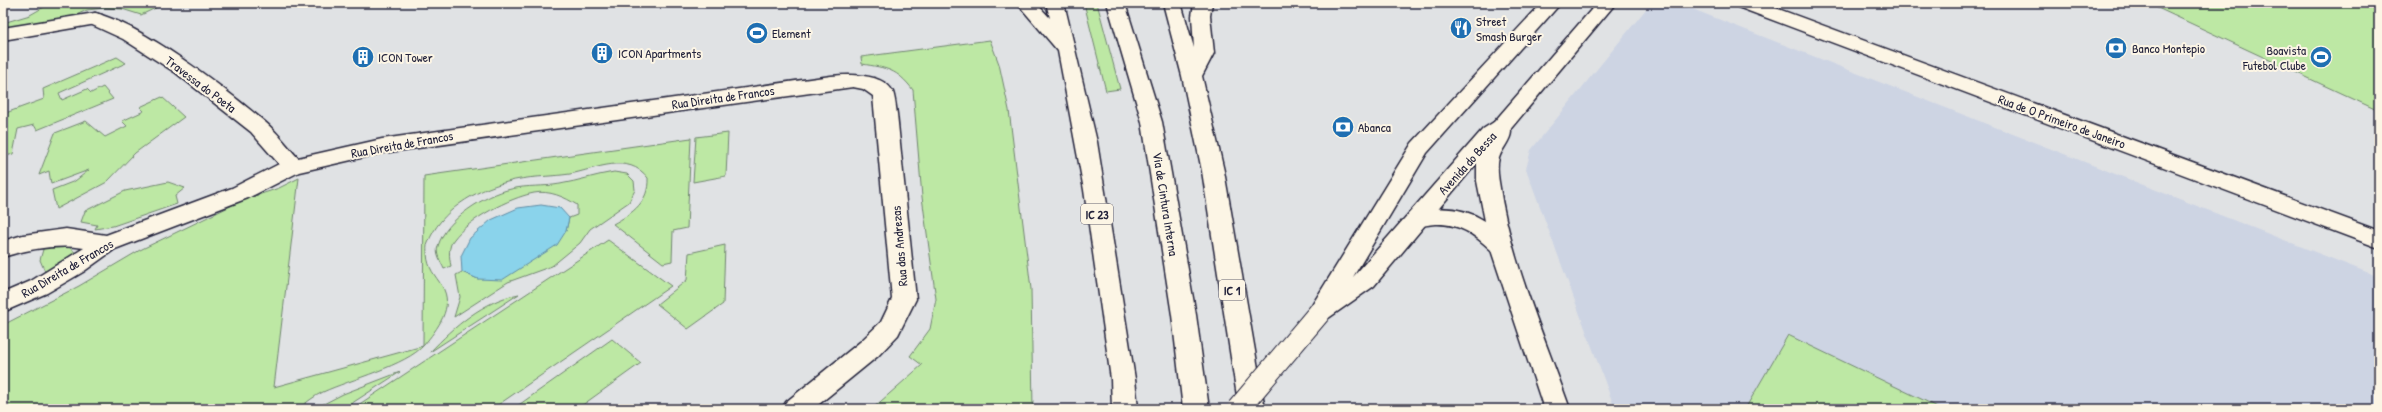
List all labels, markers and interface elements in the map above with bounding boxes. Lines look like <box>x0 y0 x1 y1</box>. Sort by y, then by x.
place label: Street Smash Burger <box>1476 12 1542 45</box>
restaurant icon: Street Smash Burger <box>1448 15 1474 41</box>
sports icon: Element <box>744 20 770 46</box>
place label: Element <box>772 24 811 42</box>
bank icon: Banco Montepio <box>2103 35 2129 61</box>
place label: Banco Montepio <box>2132 39 2205 57</box>
building icon: ICON Apartments <box>589 40 615 66</box>
place label: Boavista Futebol Clube <box>2242 41 2306 74</box>
building icon: ICON Tower <box>350 44 376 70</box>
place label: ICON Apartments <box>618 44 701 62</box>
sports icon: Boavista Futebol Clube <box>2308 44 2334 70</box>
place label: ICON Tower <box>378 48 433 66</box>
street label: Travessa do Poeta <box>162 51 240 117</box>
street label: Rua Direita de Francos <box>671 81 775 113</box>
street label: Rua de O Primeiro de Janeiro <box>1996 90 2128 152</box>
bank icon: Abanca <box>1330 114 1356 140</box>
place label: Abanca <box>1358 118 1391 136</box>
street label: Rua Direita de Francos <box>350 126 454 162</box>
street label: Avenida do Bessa <box>1434 128 1500 198</box>
street label: Via de Cintura Interna <box>1149 151 1183 257</box>
road number: IC 23 <box>1081 204 1113 224</box>
street label: Rua das Andrezas <box>887 205 911 287</box>
street label: Rua Direita de Francos <box>18 234 116 302</box>
road number: IC 1 <box>1219 280 1245 300</box>

